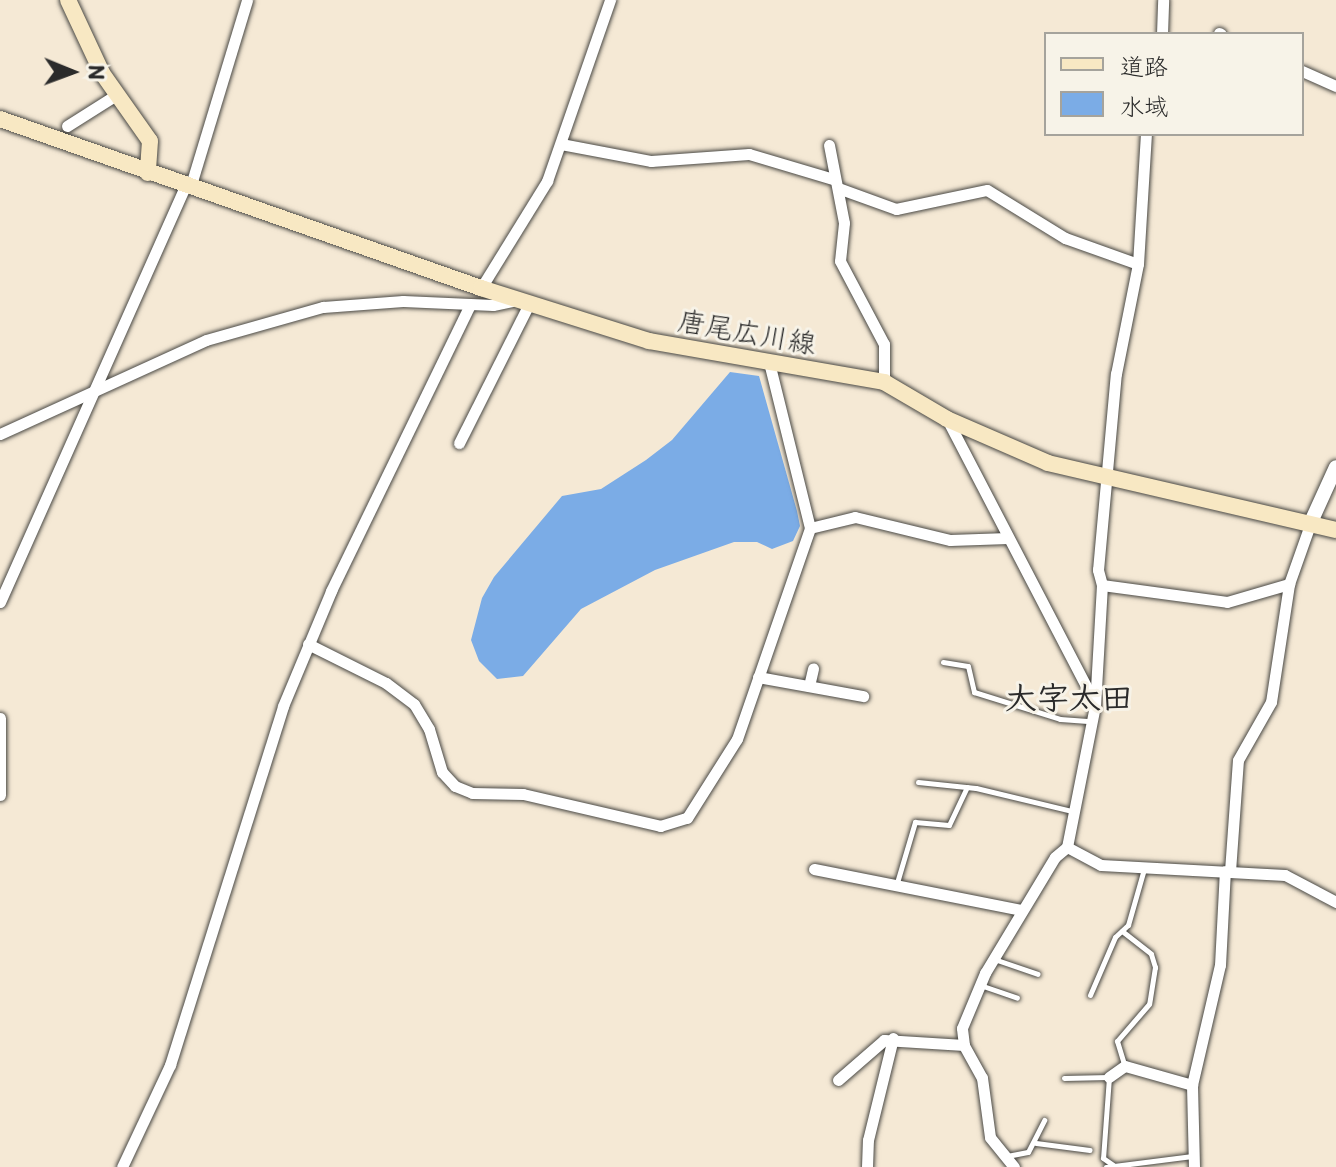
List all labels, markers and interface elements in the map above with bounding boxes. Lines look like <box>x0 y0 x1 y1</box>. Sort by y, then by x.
north arrow <box>32 32 112 112</box>
legend <box>1044 32 1304 136</box>
text: 道路 <box>1120 52 1168 81</box>
text: N <box>83 65 110 80</box>
text: 水域 <box>1120 92 1168 121</box>
street label: 唐尾広川線 <box>675 303 819 361</box>
district label: 大字太田 <box>1005 679 1133 717</box>

